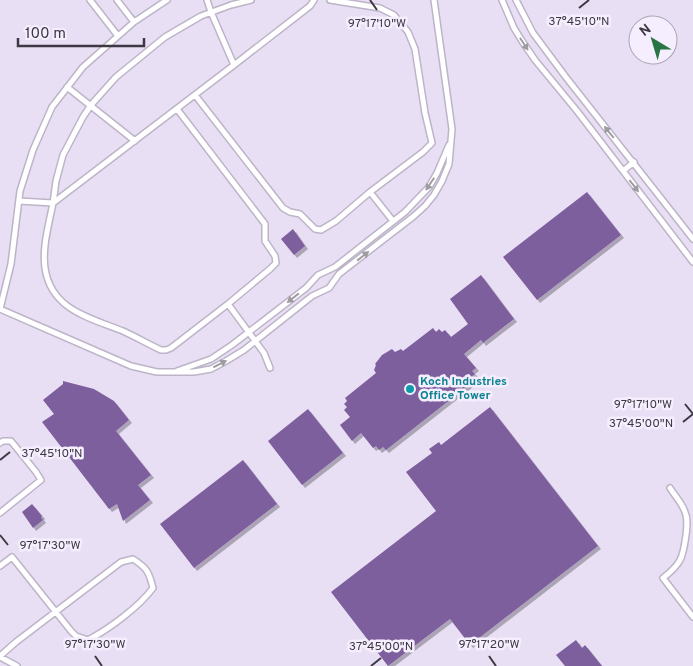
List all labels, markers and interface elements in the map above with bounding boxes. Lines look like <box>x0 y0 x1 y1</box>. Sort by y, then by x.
text: 37°45'10"N <box>548 14 610 30</box>
scale bar <box>18 15 144 47</box>
north arrow <box>628 15 678 65</box>
text: 97°17'10"W <box>348 16 406 32</box>
text: N <box>637 21 655 41</box>
text: 100 m <box>25 25 66 44</box>
one-way arrow <box>519 37 529 50</box>
one-way arrow <box>604 125 615 138</box>
one-way arrow <box>425 177 435 191</box>
one-way arrow <box>629 179 639 193</box>
one-way arrow <box>356 250 369 261</box>
one-way arrow <box>287 293 300 304</box>
one-way arrow <box>213 360 228 368</box>
place label: Koch Industries Office Tower <box>420 374 507 404</box>
marker: Koch Industries Office Tower <box>404 383 416 395</box>
text: 97°17'10"W <box>614 397 672 413</box>
text: 37°45'00"N <box>609 416 673 432</box>
text: 37°45'10"N <box>21 446 83 462</box>
text: 97°17'30"W <box>20 538 80 554</box>
text: 97°17'30"W <box>65 637 125 653</box>
text: 97°17'20"W <box>458 637 520 653</box>
text: 37°45'00"N <box>349 639 413 655</box>

